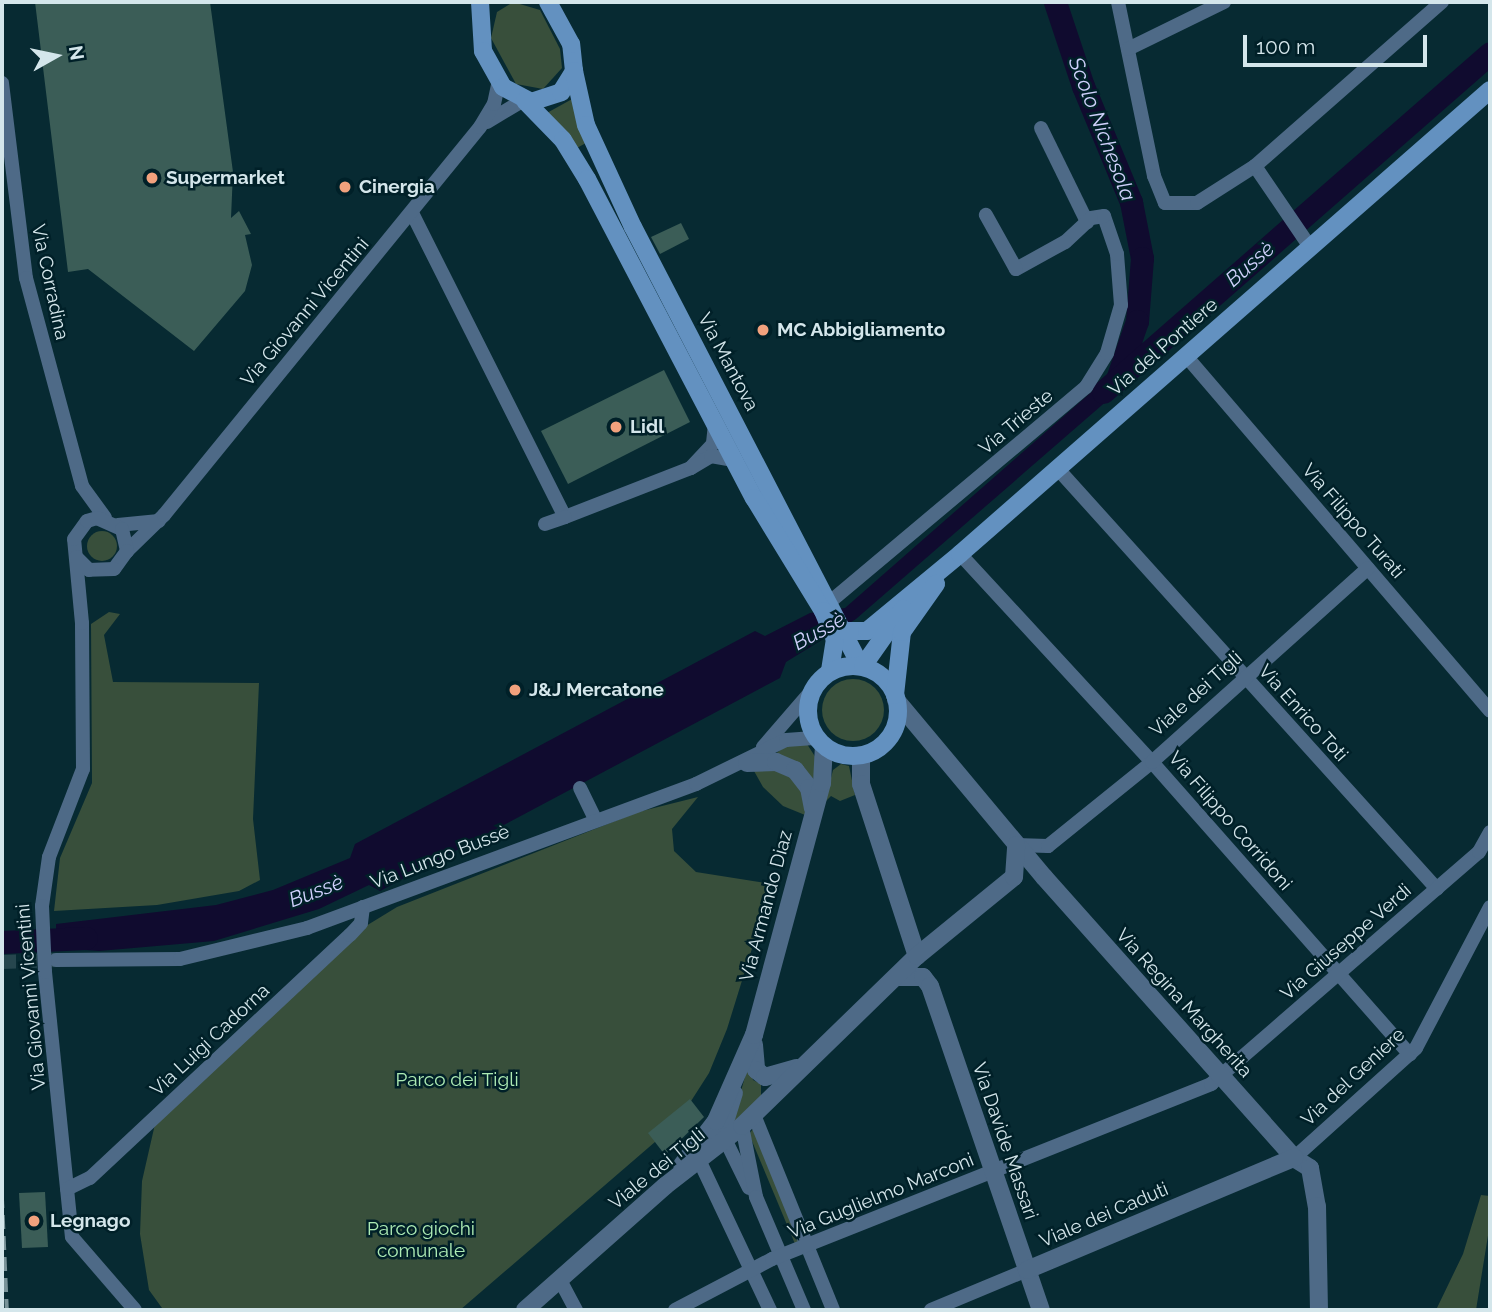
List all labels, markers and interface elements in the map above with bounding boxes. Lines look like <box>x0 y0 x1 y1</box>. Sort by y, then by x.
north arrow <box>21 21 91 91</box>
scale bar <box>1247 21 1431 65</box>
text: 100 m <box>1256 34 1315 59</box>
text: N <box>65 44 89 62</box>
water label: Scolo Nichesola <box>1063 54 1141 204</box>
place label: Supermarket <box>166 167 285 189</box>
marker: Supermarket <box>144 170 160 186</box>
place label: Cinergia <box>359 176 435 198</box>
marker: Cinergia <box>337 179 353 195</box>
street label: Via Corradina <box>27 222 73 342</box>
street label: Via Giovanni Vicentini <box>236 233 374 391</box>
water label: Bussè <box>1221 236 1279 292</box>
street label: Via del Pontiere <box>1103 293 1223 401</box>
street label: Via Mantova <box>693 309 763 415</box>
place label: MC Abbigliamento <box>777 319 946 341</box>
marker: MC Abbigliamento <box>755 322 771 338</box>
street label: Via Trieste <box>974 384 1058 460</box>
place label: Lidl <box>630 416 664 438</box>
marker: Lidl <box>608 419 624 435</box>
street label: Via Filippo Turati <box>1297 459 1409 583</box>
water label: Bussè <box>788 606 850 656</box>
street label: Viale dei Tigli <box>1145 646 1247 742</box>
street label: Via Enrico Toti <box>1253 660 1353 766</box>
place label: J&J Mercatone <box>529 679 664 701</box>
marker: J&J Mercatone <box>507 682 523 698</box>
street label: Via Filippo Corridoni <box>1163 747 1297 895</box>
street label: Via Lungo Bussè <box>367 820 513 894</box>
street label: Via Armando Diaz <box>735 828 797 984</box>
water label: Bussè <box>285 869 347 913</box>
street label: Via Giuseppe Verdi <box>1276 879 1416 1005</box>
street label: Via Giovanni Vicentini <box>11 903 51 1091</box>
street label: Via Regina Margherita <box>1111 924 1257 1082</box>
street label: Via Luigi Cadorna <box>146 979 274 1101</box>
street label: Via del Geniere <box>1296 1023 1410 1131</box>
street label: Via Davide Massari <box>967 1060 1043 1222</box>
park label: Parco dei Tigli <box>395 1069 519 1091</box>
street label: Viale dei Tigli <box>604 1123 710 1215</box>
street label: Via Guglielmo Marconi <box>785 1148 977 1244</box>
street label: Viale dei Caduti <box>1036 1178 1172 1252</box>
place label: Legnago <box>50 1210 130 1232</box>
marker: Legnago <box>24 1211 44 1231</box>
park label: Parco giochi comunale <box>367 1218 475 1262</box>

